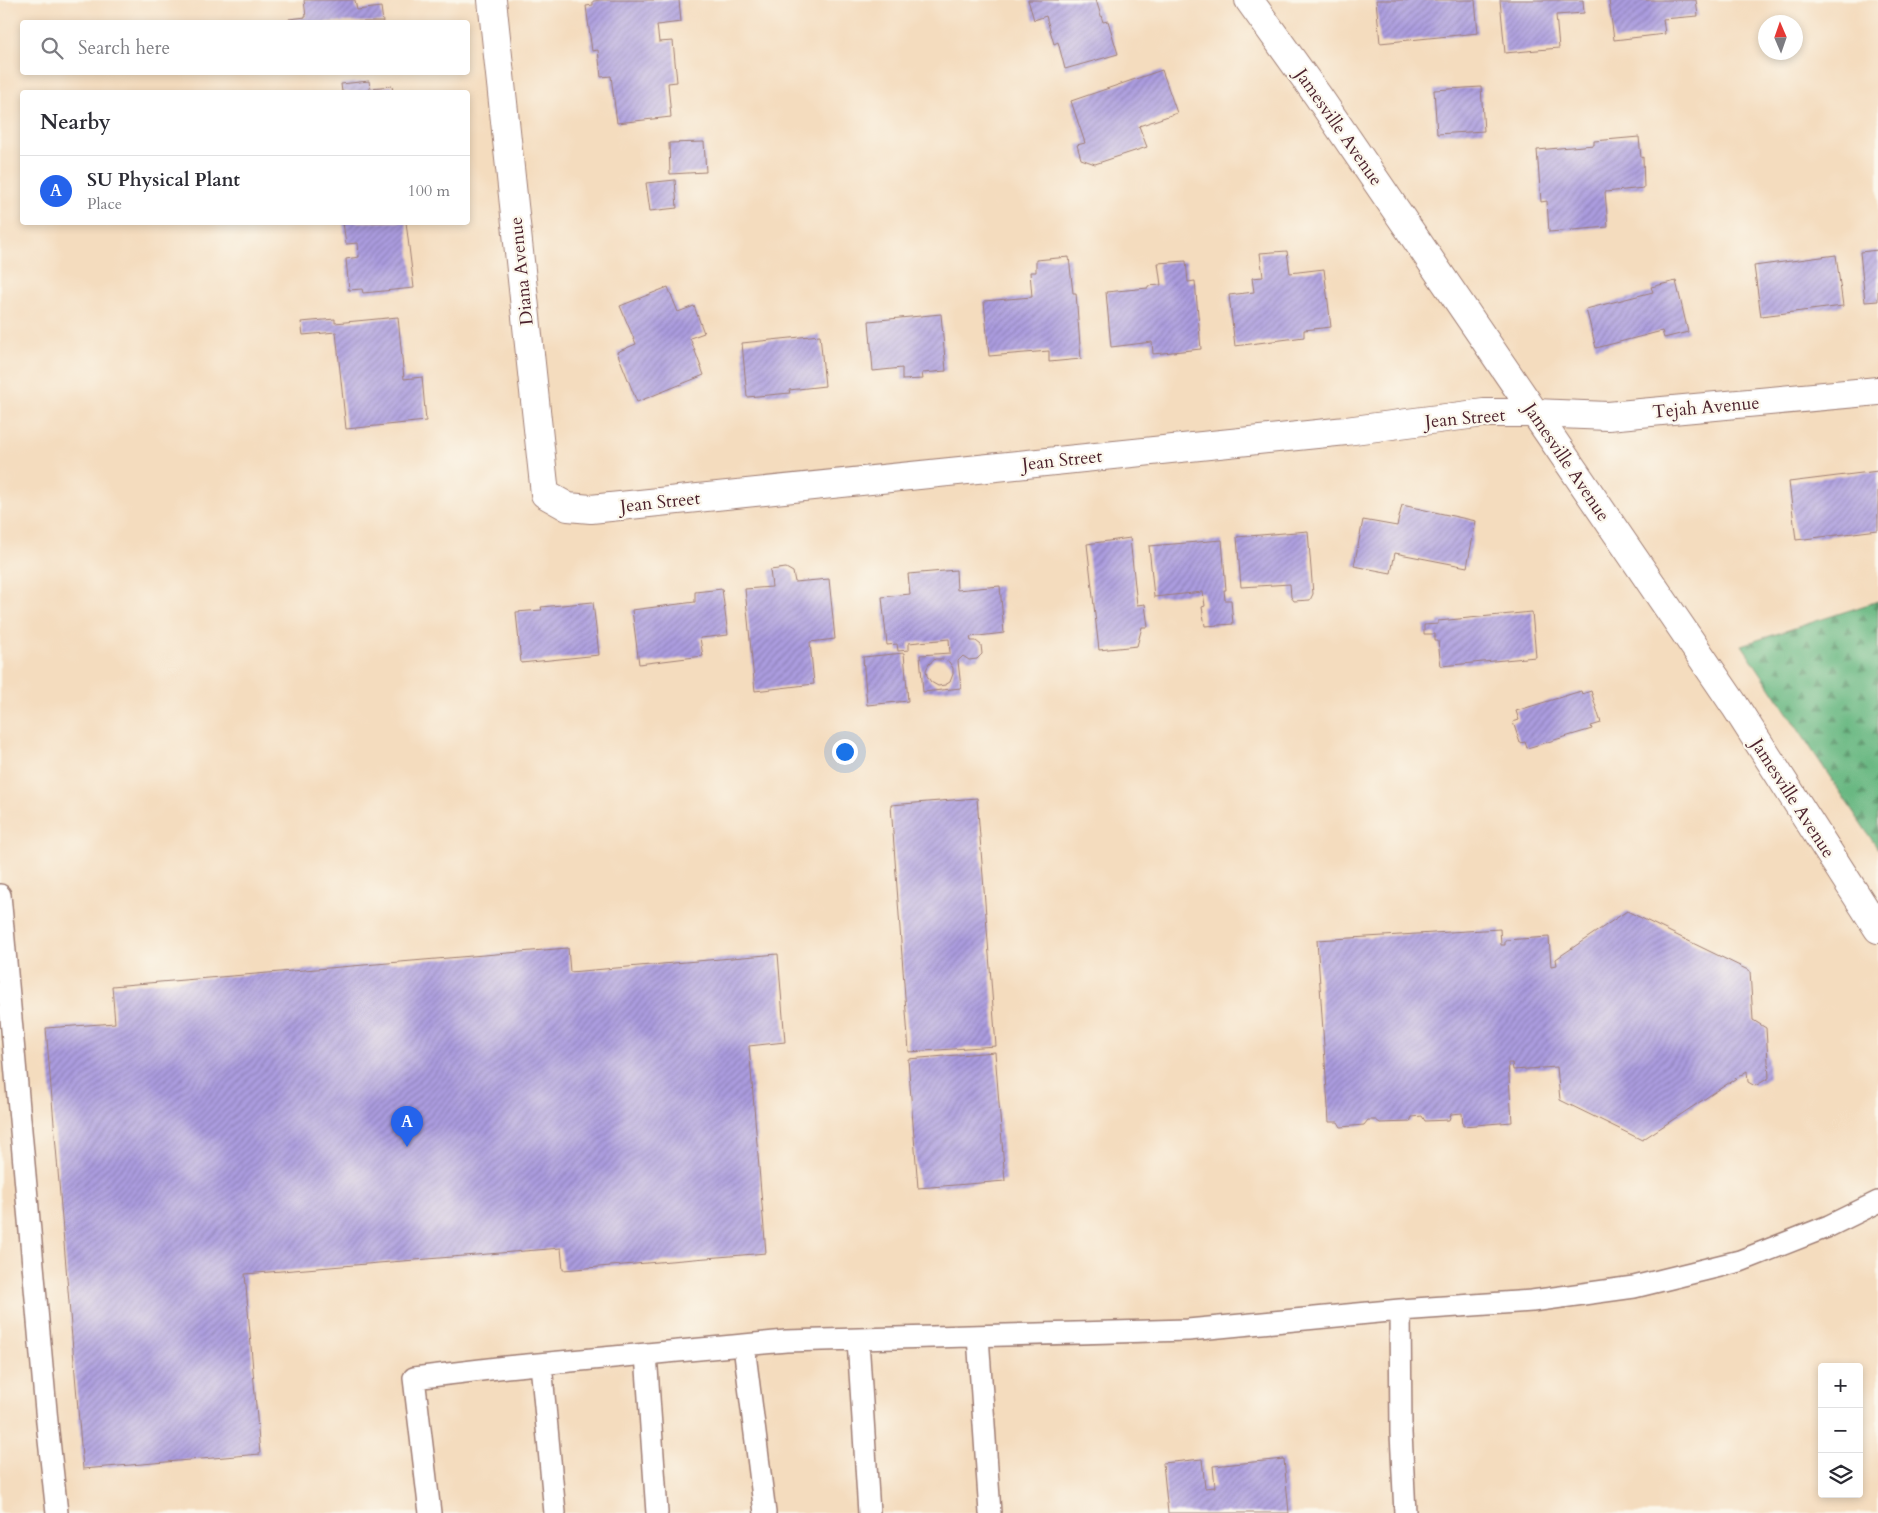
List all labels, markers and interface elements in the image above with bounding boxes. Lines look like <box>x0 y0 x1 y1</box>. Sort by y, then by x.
north arrow <box>1758 15 1803 60</box>
search box <box>20 20 470 75</box>
icon: search <box>38 34 66 62</box>
text: Search here <box>78 35 170 61</box>
street label: Jamesville Avenue <box>1287 61 1388 191</box>
text: Nearby <box>40 108 111 137</box>
text: SU Physical Plant <box>87 167 240 193</box>
text: A <box>50 180 62 202</box>
text: 100 m <box>408 180 450 202</box>
text: Place <box>87 193 122 215</box>
street label: Diana Avenue <box>503 216 540 326</box>
street label: Tejah Avenue <box>1652 390 1761 425</box>
street label: Jamesville Avenue <box>1516 396 1616 526</box>
street label: Jean Street <box>1421 403 1506 435</box>
street label: Jean Street <box>1018 444 1104 477</box>
street label: Jean Street <box>616 486 702 519</box>
street label: Jamesville Avenue <box>1743 731 1841 863</box>
your location <box>832 739 858 765</box>
pin: A <box>391 1106 423 1147</box>
map controls <box>1818 1363 1863 1498</box>
button: + <box>1818 1363 1863 1408</box>
button: − <box>1818 1408 1863 1453</box>
button: layers <box>1818 1453 1863 1498</box>

